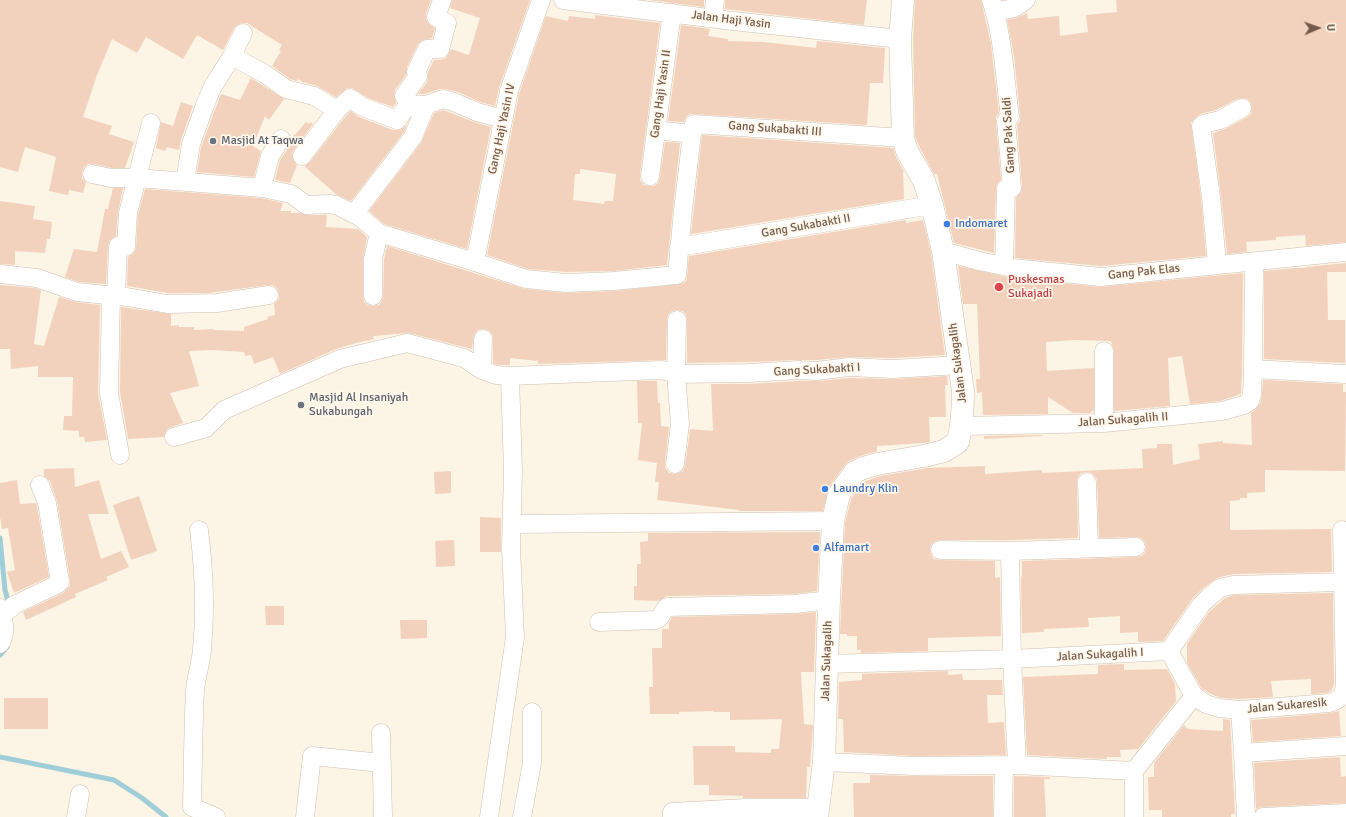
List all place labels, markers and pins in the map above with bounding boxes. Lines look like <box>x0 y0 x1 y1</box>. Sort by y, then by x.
place label: Masjid At Taqwa <box>221 134 304 148</box>
marker: Masjid At Taqwa <box>208 136 218 146</box>
place label: Indomaret <box>955 217 1008 231</box>
marker: Indomaret <box>942 219 952 229</box>
place label: Puskesmas Sukajadi <box>1008 273 1064 301</box>
marker: Puskesmas Sukajadi <box>993 281 1005 293</box>
place label: Masjid Al Insaniyah Sukabungah <box>309 391 408 419</box>
marker: Masjid Al Insaniyah Sukabungah <box>296 400 306 410</box>
place label: Laundry Klin <box>833 482 898 496</box>
marker: Laundry Klin <box>820 484 830 494</box>
place label: Alfamart <box>824 541 869 555</box>
marker: Alfamart <box>811 543 821 553</box>

